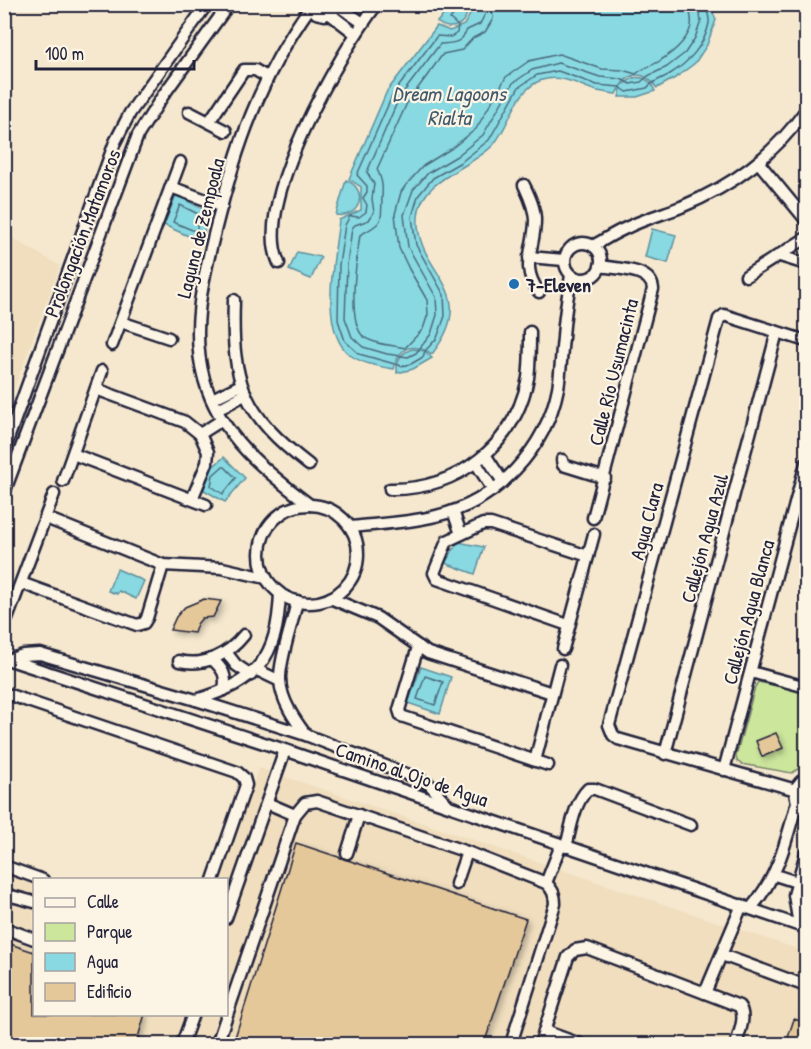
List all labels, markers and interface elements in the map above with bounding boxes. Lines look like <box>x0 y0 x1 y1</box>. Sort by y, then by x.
scale bar <box>36 33 194 71</box>
text: 100 m <box>45 41 84 66</box>
water label: Dream Lagoons Rialta <box>392 79 508 132</box>
street label: Prolongación Matamoros <box>37 145 127 321</box>
street label: Laguna de Zempoala <box>170 155 230 301</box>
place label: 7-Eleven <box>525 271 591 298</box>
marker: 7-Eleven <box>507 277 521 291</box>
street label: Calle Río Usumacinta <box>582 296 644 448</box>
street label: Callejón Agua Azul <box>674 470 734 606</box>
street label: Agua Clara <box>623 479 669 563</box>
street label: Callejón Agua Blanca <box>716 536 780 687</box>
street label: Camino al Ojo de Agua <box>332 735 492 813</box>
legend <box>33 878 228 1016</box>
text: Calle <box>87 889 119 914</box>
text: Parque <box>87 919 132 944</box>
text: Agua <box>87 949 118 974</box>
text: Edificio <box>87 979 131 1004</box>

